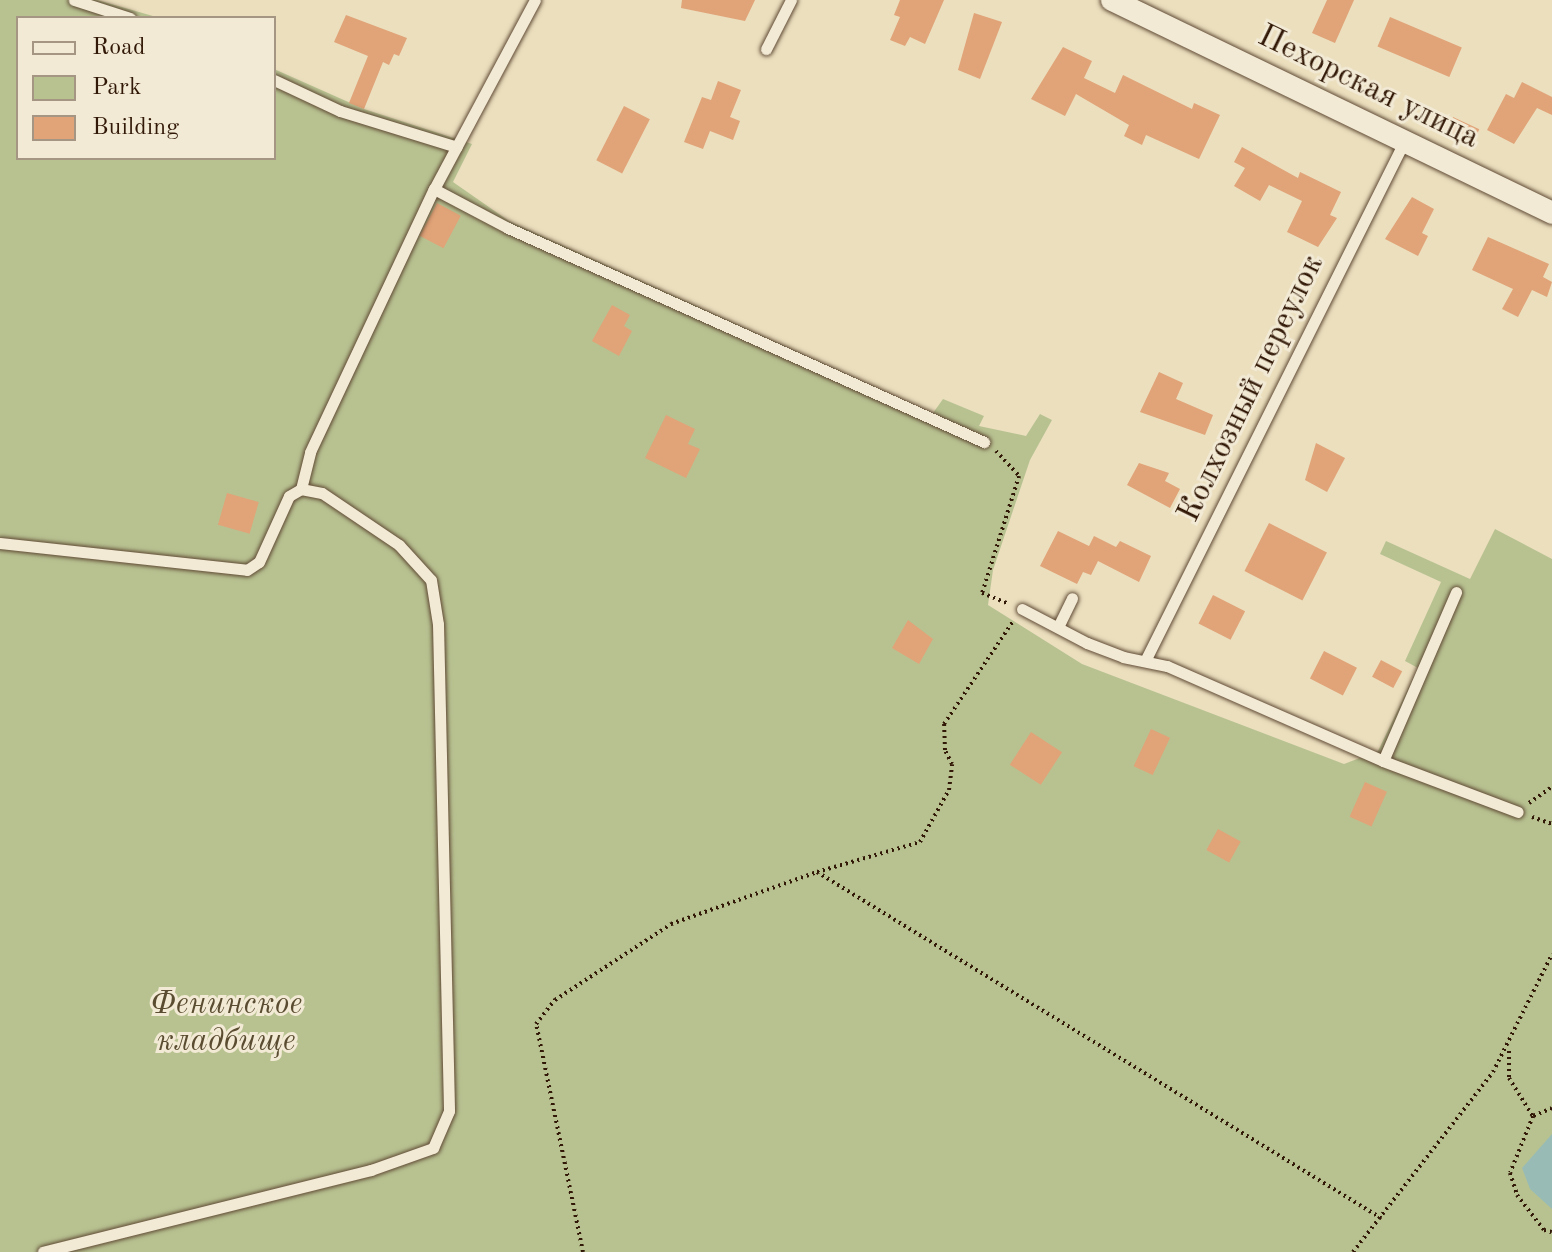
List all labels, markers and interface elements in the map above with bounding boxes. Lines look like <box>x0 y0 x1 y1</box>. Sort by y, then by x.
legend <box>16 16 276 160</box>
street label: Пехорская улица <box>1251 18 1485 158</box>
text: Road <box>92 36 145 60</box>
text: Park <box>92 76 141 100</box>
text: Building <box>92 116 179 140</box>
street label: Колхозный переулок <box>1171 249 1333 529</box>
park label: Фенинское кладбище <box>150 987 302 1062</box>

